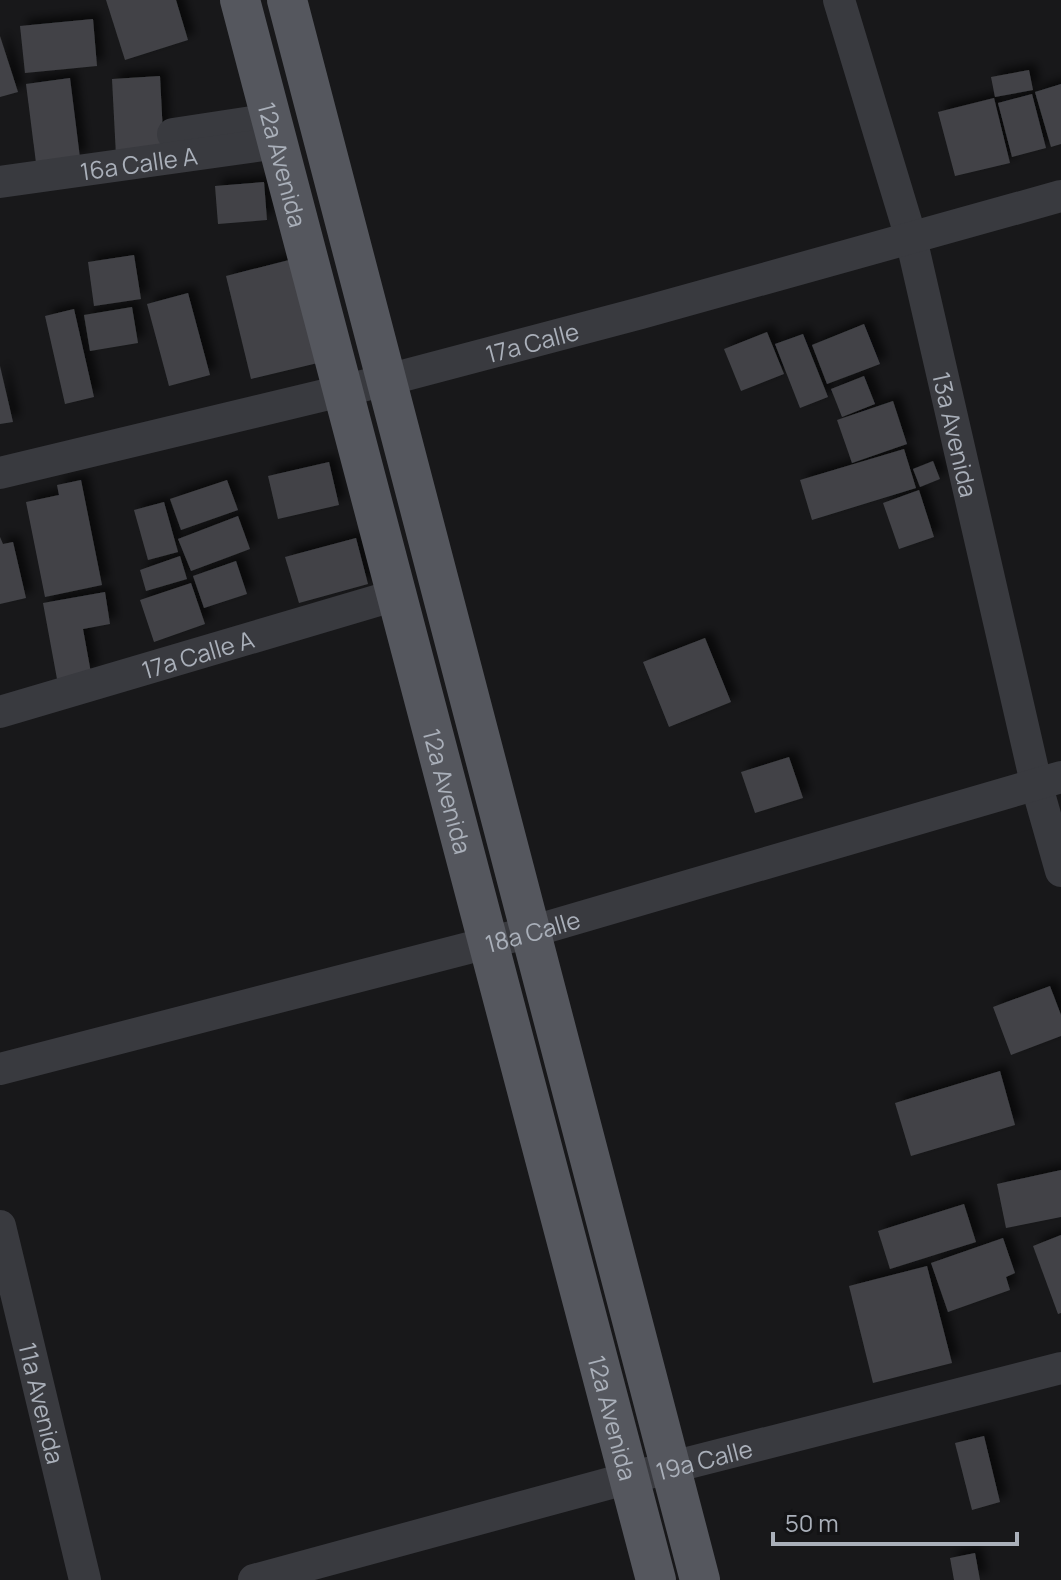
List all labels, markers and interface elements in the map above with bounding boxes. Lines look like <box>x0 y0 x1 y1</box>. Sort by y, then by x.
street label: 12a Avenida <box>251 98 316 231</box>
street label: 16a Calle A <box>78 138 199 187</box>
street label: 17a Calle <box>482 314 582 370</box>
street label: 13a Avenida <box>926 368 986 500</box>
street label: 17a Calle A <box>138 621 258 686</box>
street label: 12a Avenida <box>416 725 481 857</box>
street label: 18a Calle <box>481 902 584 959</box>
street label: 11a Avenida <box>12 1339 73 1467</box>
street label: 12a Avenida <box>581 1351 646 1484</box>
street label: 19a Calle <box>652 1431 756 1487</box>
scale bar <box>773 1496 1017 1546</box>
text: 50 m <box>785 1506 839 1539</box>

